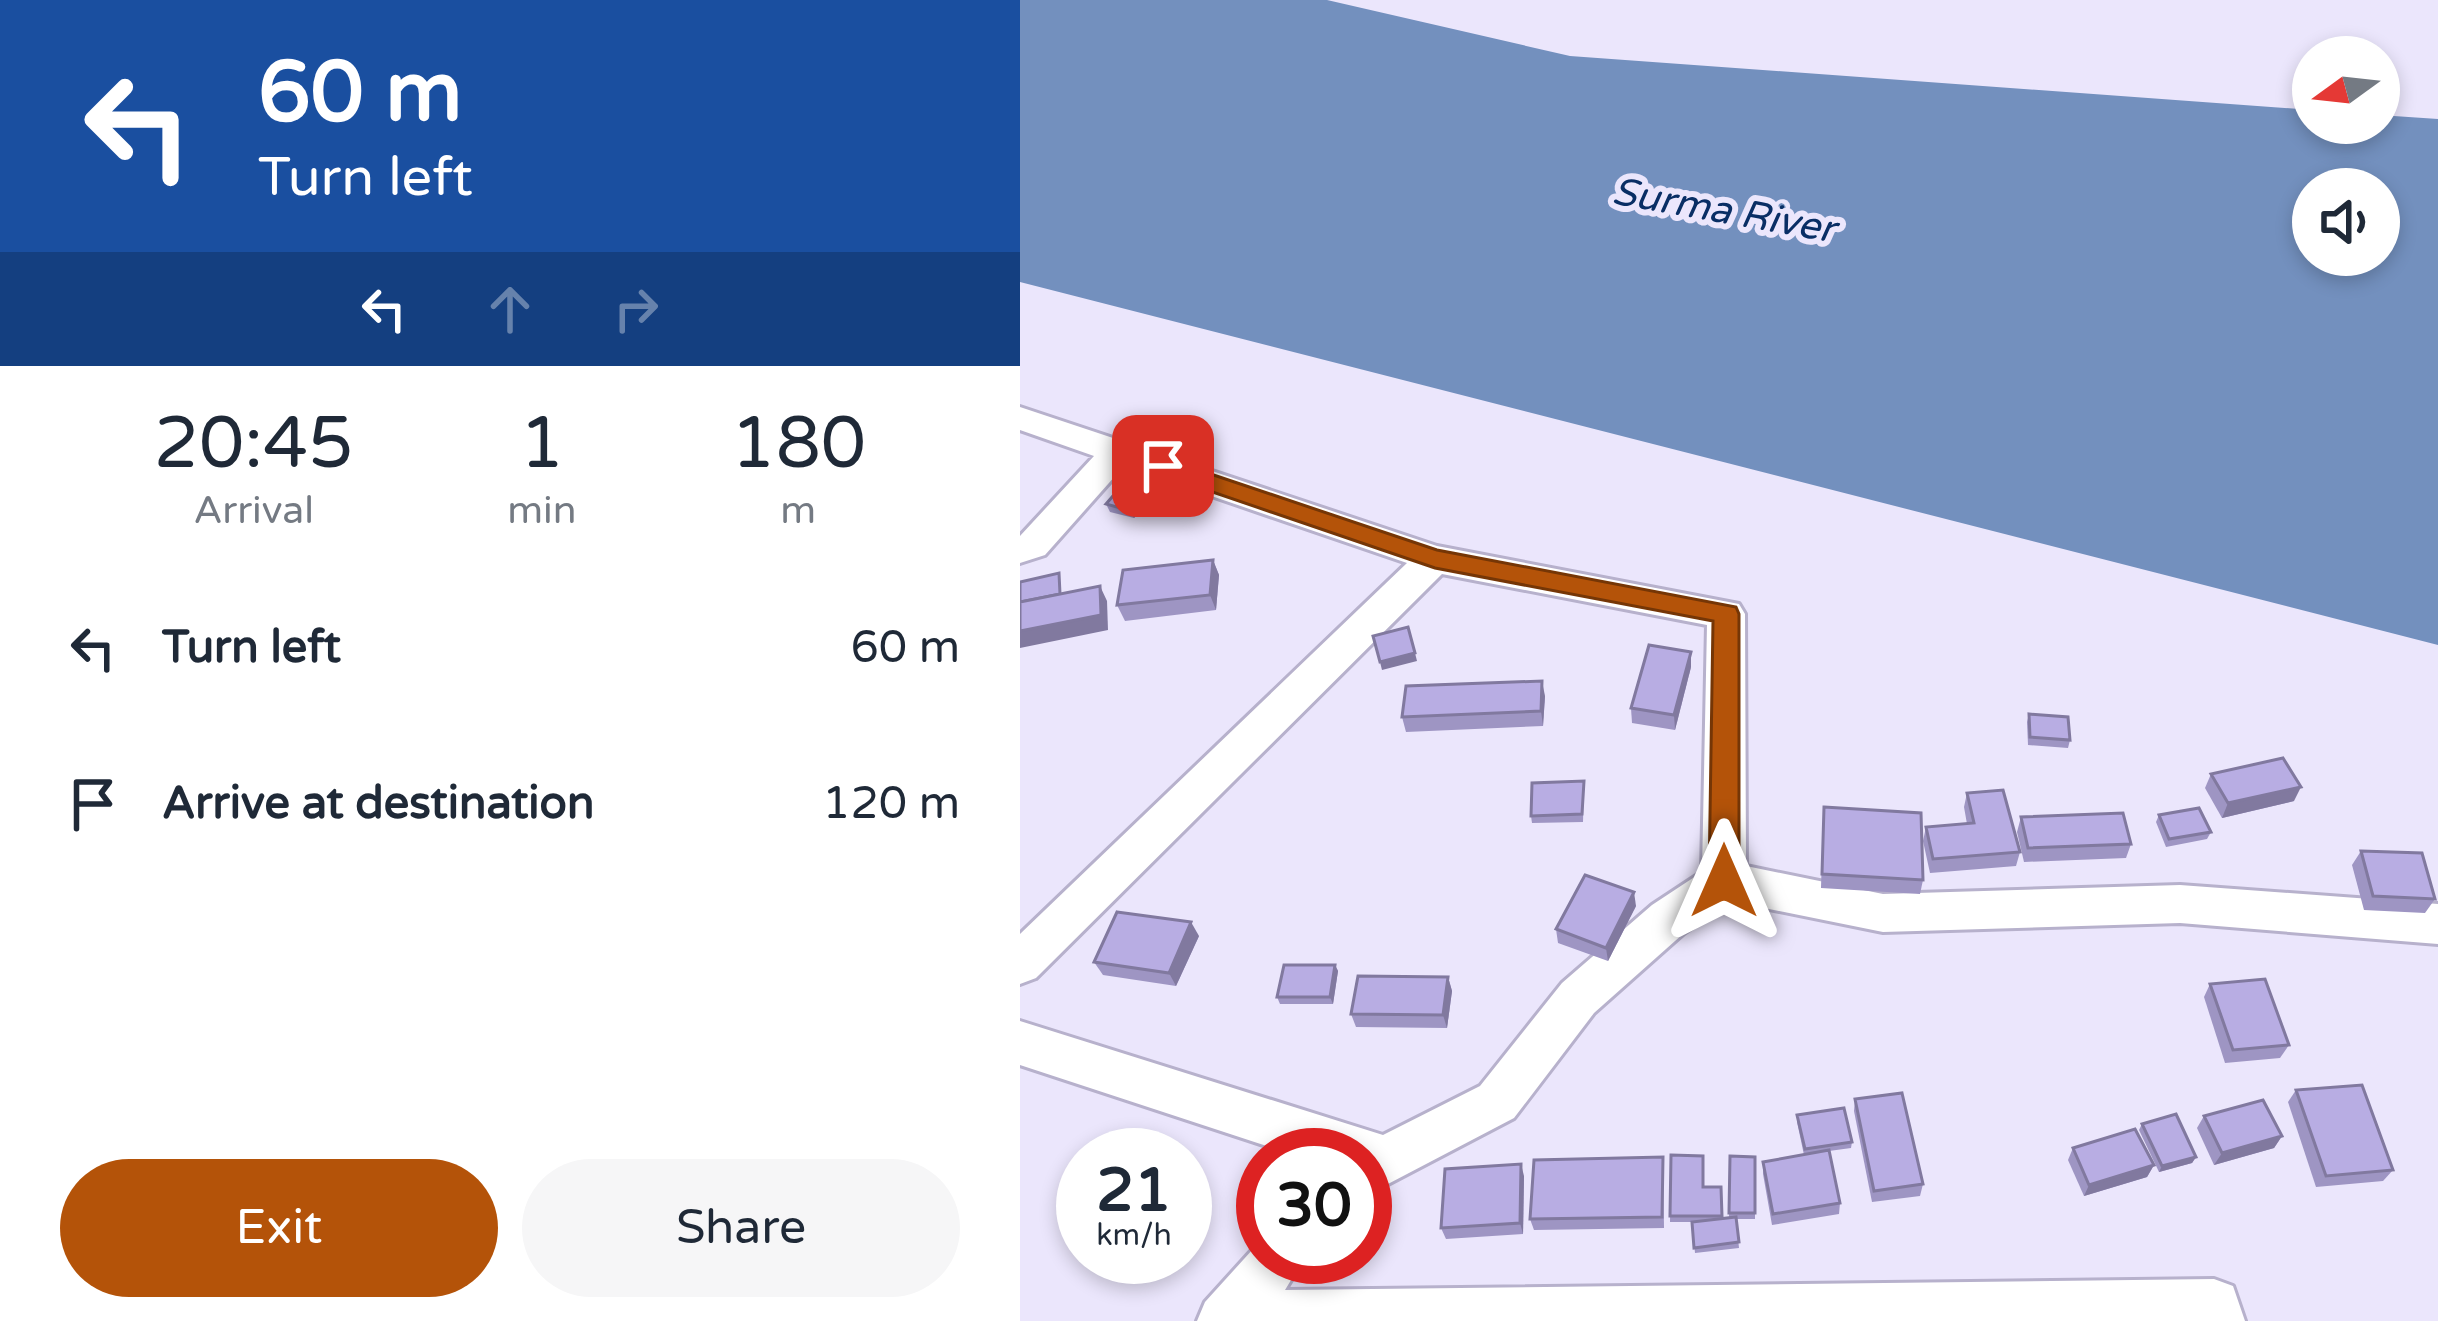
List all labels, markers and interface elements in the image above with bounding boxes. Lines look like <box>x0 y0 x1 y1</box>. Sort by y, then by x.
north arrow <box>2292 36 2400 144</box>
map controls <box>2292 36 2400 276</box>
text: 60 m <box>258 43 462 144</box>
icon: left <box>60 48 216 204</box>
text: Turn left <box>258 145 473 210</box>
water label: Surma River <box>1609 168 1844 254</box>
button: sound <box>2292 168 2400 276</box>
icon: left <box>351 276 417 342</box>
icon: ahead <box>477 276 543 342</box>
icon: right <box>603 276 669 342</box>
text: 20:45 <box>154 401 353 488</box>
text: 1 <box>519 401 565 488</box>
text: 180 <box>730 401 866 488</box>
pin <box>1112 415 1214 517</box>
icon: arrive <box>1130 433 1196 499</box>
text: Arrival <box>193 487 314 534</box>
text: min <box>507 487 577 534</box>
text: m <box>780 487 816 534</box>
icon: left <box>60 615 126 681</box>
text: Turn left <box>162 621 341 675</box>
text: 60 m <box>850 621 960 675</box>
icon: arrive <box>60 771 126 837</box>
text: Arrive at destination <box>162 777 594 831</box>
text: 120 m <box>822 777 960 831</box>
position arrow <box>1661 818 1787 944</box>
speed limit sign: 30 <box>1236 1128 1392 1284</box>
text: 21 <box>1096 1155 1172 1227</box>
button: Exit <box>60 1159 498 1297</box>
button: Share <box>522 1159 960 1297</box>
text: km/h <box>1096 1217 1172 1254</box>

